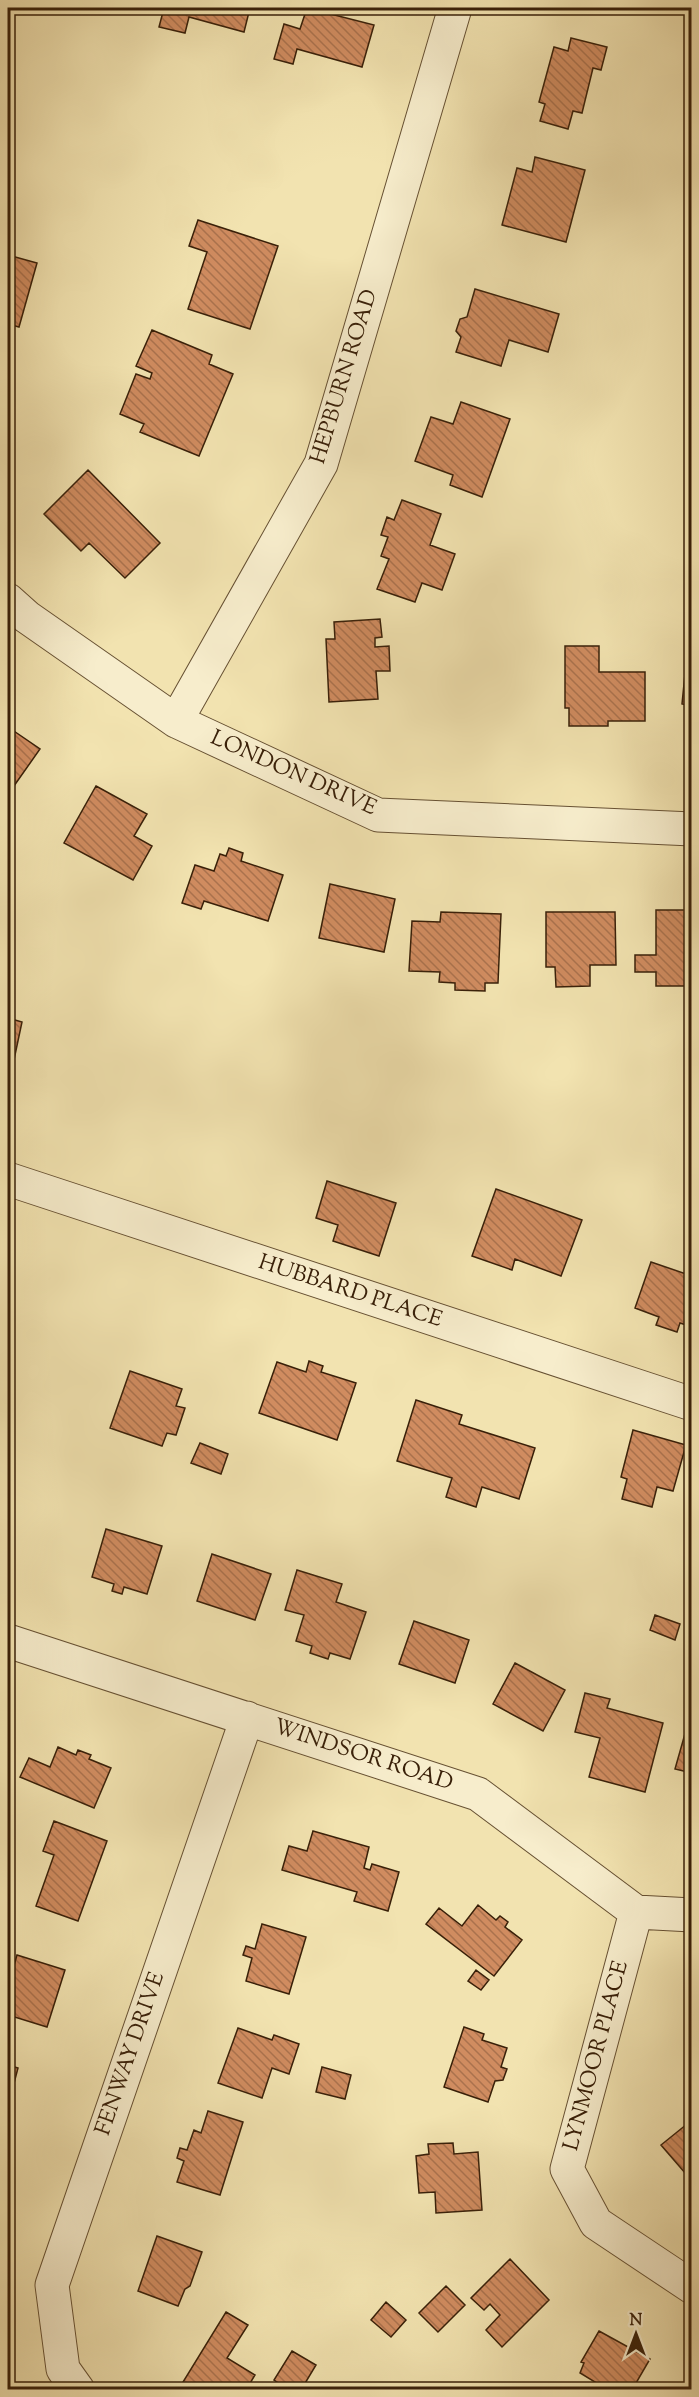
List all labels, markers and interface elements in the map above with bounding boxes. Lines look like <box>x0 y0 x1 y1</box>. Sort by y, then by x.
street label: HEPBURN ROAD <box>303 286 387 468</box>
street label: LONDON DRIVE <box>205 723 381 825</box>
street label: HUBBARD PLACE <box>254 1247 446 1337</box>
street label: WINDSOR ROAD <box>269 1712 457 1800</box>
street label: LYNMOOR PLACE <box>556 1957 638 2155</box>
street label: FENWAY DRIVE <box>88 1968 174 2140</box>
north arrow <box>606 2304 666 2364</box>
text: N <box>630 2310 643 2333</box>

